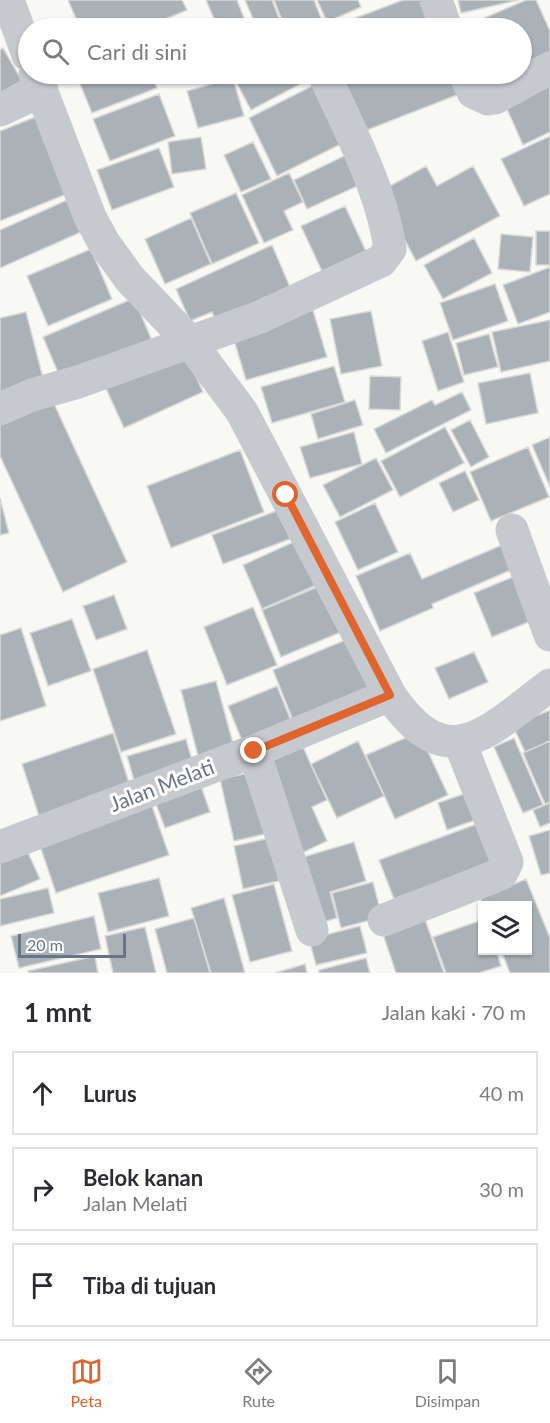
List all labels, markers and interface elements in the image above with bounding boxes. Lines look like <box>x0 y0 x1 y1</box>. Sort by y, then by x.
search box <box>18 18 532 84</box>
icon: search <box>39 35 72 68</box>
text: Cari di sini <box>87 38 187 65</box>
route start <box>272 481 298 507</box>
route end <box>240 737 266 763</box>
street label: Jalan Melati <box>106 753 217 816</box>
map controls <box>478 901 532 955</box>
button: layers <box>478 901 532 955</box>
scale bar <box>18 931 126 958</box>
text: 20 m <box>27 935 63 954</box>
text: 1 mnt <box>24 996 91 1028</box>
text: Jalan kaki · 70 m <box>382 1000 526 1024</box>
icon: ahead <box>26 1077 59 1110</box>
text: Lurus <box>83 1080 137 1107</box>
text: 40 m <box>479 1081 524 1105</box>
text: Belok kanan <box>83 1164 203 1191</box>
icon: right <box>26 1173 59 1206</box>
text: 30 m <box>479 1177 524 1201</box>
text: Jalan Melati <box>83 1191 188 1215</box>
icon: arrive <box>26 1269 59 1302</box>
text: Tiba di tujuan <box>83 1272 216 1299</box>
tab: Peta <box>70 1355 103 1410</box>
tab: Rute <box>242 1355 275 1410</box>
tab: Disimpan <box>415 1355 480 1410</box>

